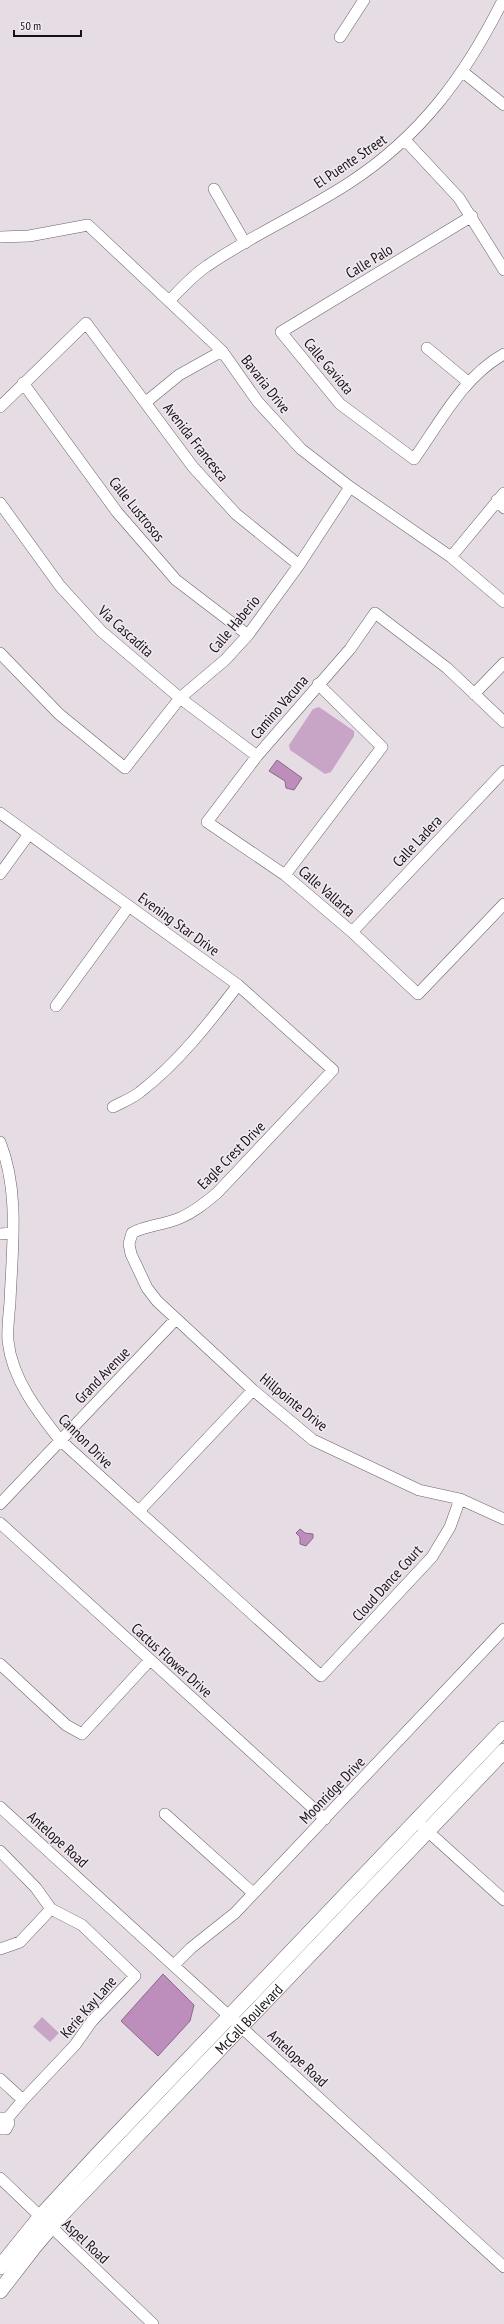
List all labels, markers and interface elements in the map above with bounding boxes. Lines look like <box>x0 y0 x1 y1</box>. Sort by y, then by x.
scale bar <box>14 12 81 38</box>
text: 50 m <box>20 18 41 33</box>
street label: El Puente Street <box>310 130 390 192</box>
street label: Calle Palo <box>342 240 396 282</box>
street label: Calle Gaviota <box>300 334 358 398</box>
street label: Bavaria Drive <box>237 351 295 417</box>
street label: Avenida Francesca <box>159 399 233 485</box>
street label: Calle Lustrosos <box>105 473 169 545</box>
street label: Calle Haberio <box>204 591 264 657</box>
street label: Via Cascadita <box>94 600 158 661</box>
street label: Camino Vacuna <box>246 671 312 743</box>
street label: Calle Ladera <box>388 811 446 871</box>
street label: Calle Vallarta <box>295 861 359 921</box>
street label: Evening Star Drive <box>135 888 223 960</box>
street label: Eagle Crest Drive <box>193 1117 269 1193</box>
street label: Grand Avenue <box>70 1343 134 1407</box>
street label: Hillpointe Drive <box>256 1369 332 1435</box>
street label: Cannon Drive <box>55 1410 117 1472</box>
street label: Cloud Dance Court <box>348 1541 426 1625</box>
street label: Cactus Flower Drive <box>128 1619 216 1701</box>
street label: Moonridge Drive <box>295 1752 369 1828</box>
street label: Antelope Road <box>24 1807 92 1871</box>
street label: Kerie Kay Lane <box>56 1972 120 2042</box>
street label: McCall Boulevard <box>211 1980 286 2058</box>
street label: Antelope Road <box>264 2025 332 2091</box>
street label: Aspel Road <box>59 2215 113 2267</box>

